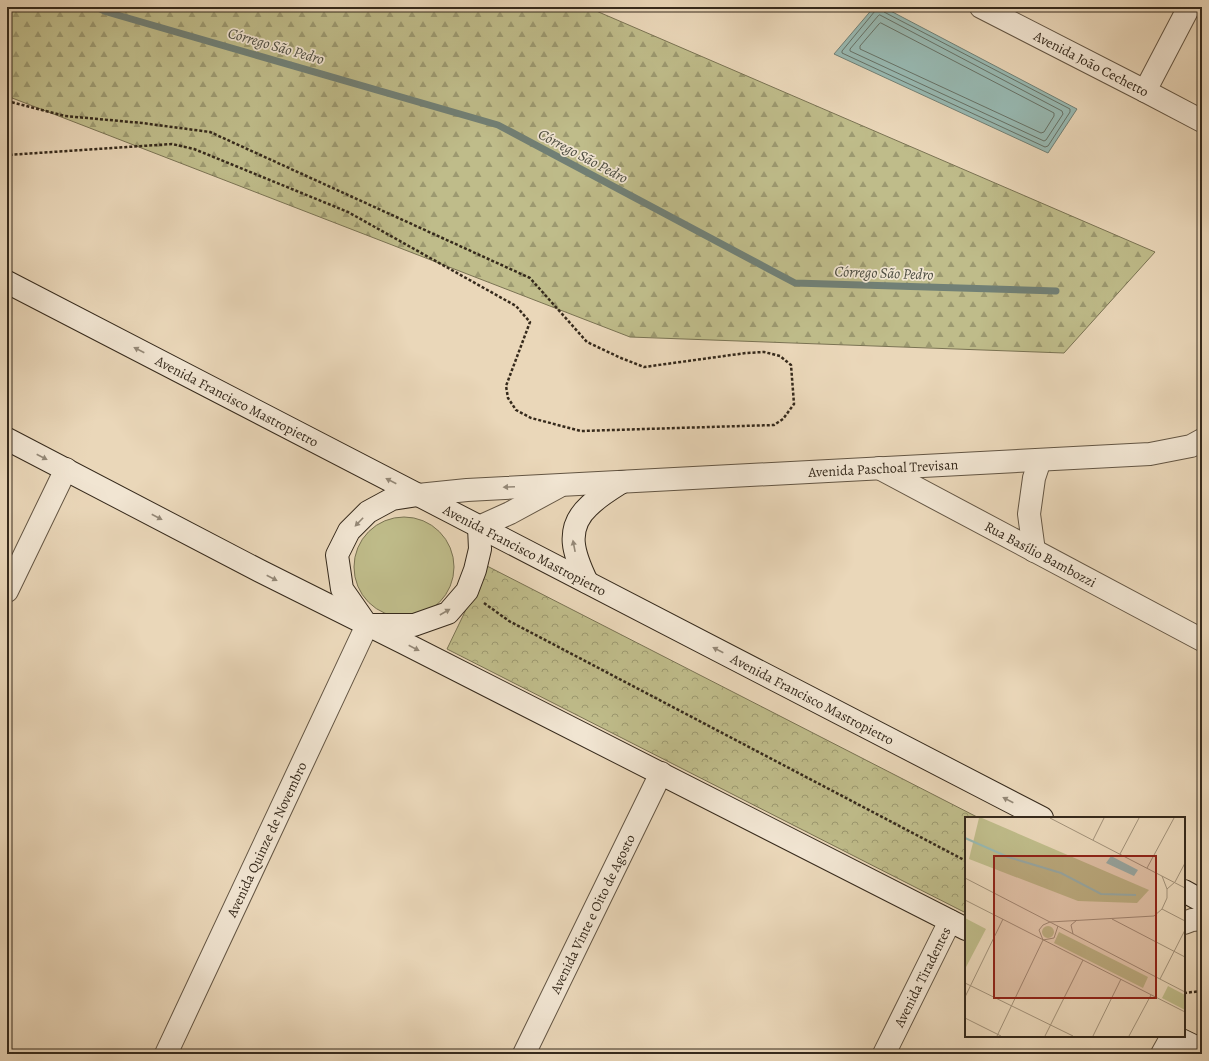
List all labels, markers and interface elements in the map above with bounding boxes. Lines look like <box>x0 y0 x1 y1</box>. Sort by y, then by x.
water label: Córrego São Pedro <box>226 23 326 69</box>
street label: Avenida João Cechetto <box>1030 26 1152 101</box>
water label: Córrego São Pedro <box>535 124 631 188</box>
water label: Córrego São Pedro <box>834 261 934 285</box>
one-way arrow <box>133 347 145 354</box>
street label: Avenida Francisco Mastropietro <box>151 351 322 451</box>
one-way arrow <box>36 454 48 460</box>
street label: Avenida Paschoal Trevisan <box>807 455 959 482</box>
one-way arrow <box>386 478 397 484</box>
one-way arrow <box>503 484 515 491</box>
street label: Avenida Francisco Mastropietro <box>439 500 610 600</box>
one-way arrow <box>151 514 163 520</box>
street label: Rua Basílio Bambozzi <box>981 516 1100 592</box>
one-way arrow <box>354 517 363 527</box>
one-way arrow <box>571 540 577 552</box>
one-way arrow <box>266 575 278 581</box>
one-way arrow <box>440 609 451 616</box>
one-way arrow <box>408 644 419 651</box>
one-way arrow <box>712 647 724 653</box>
street label: Avenida Francisco Mastropietro <box>727 649 897 749</box>
street label: Avenida Quinze de Novembro <box>222 759 311 921</box>
one-way arrow <box>1002 797 1013 803</box>
inset map <box>965 817 1185 1037</box>
street label: Avenida Vinte e Oito de Agosto <box>545 831 639 998</box>
street label: Avenida Tiradentes <box>889 924 955 1031</box>

